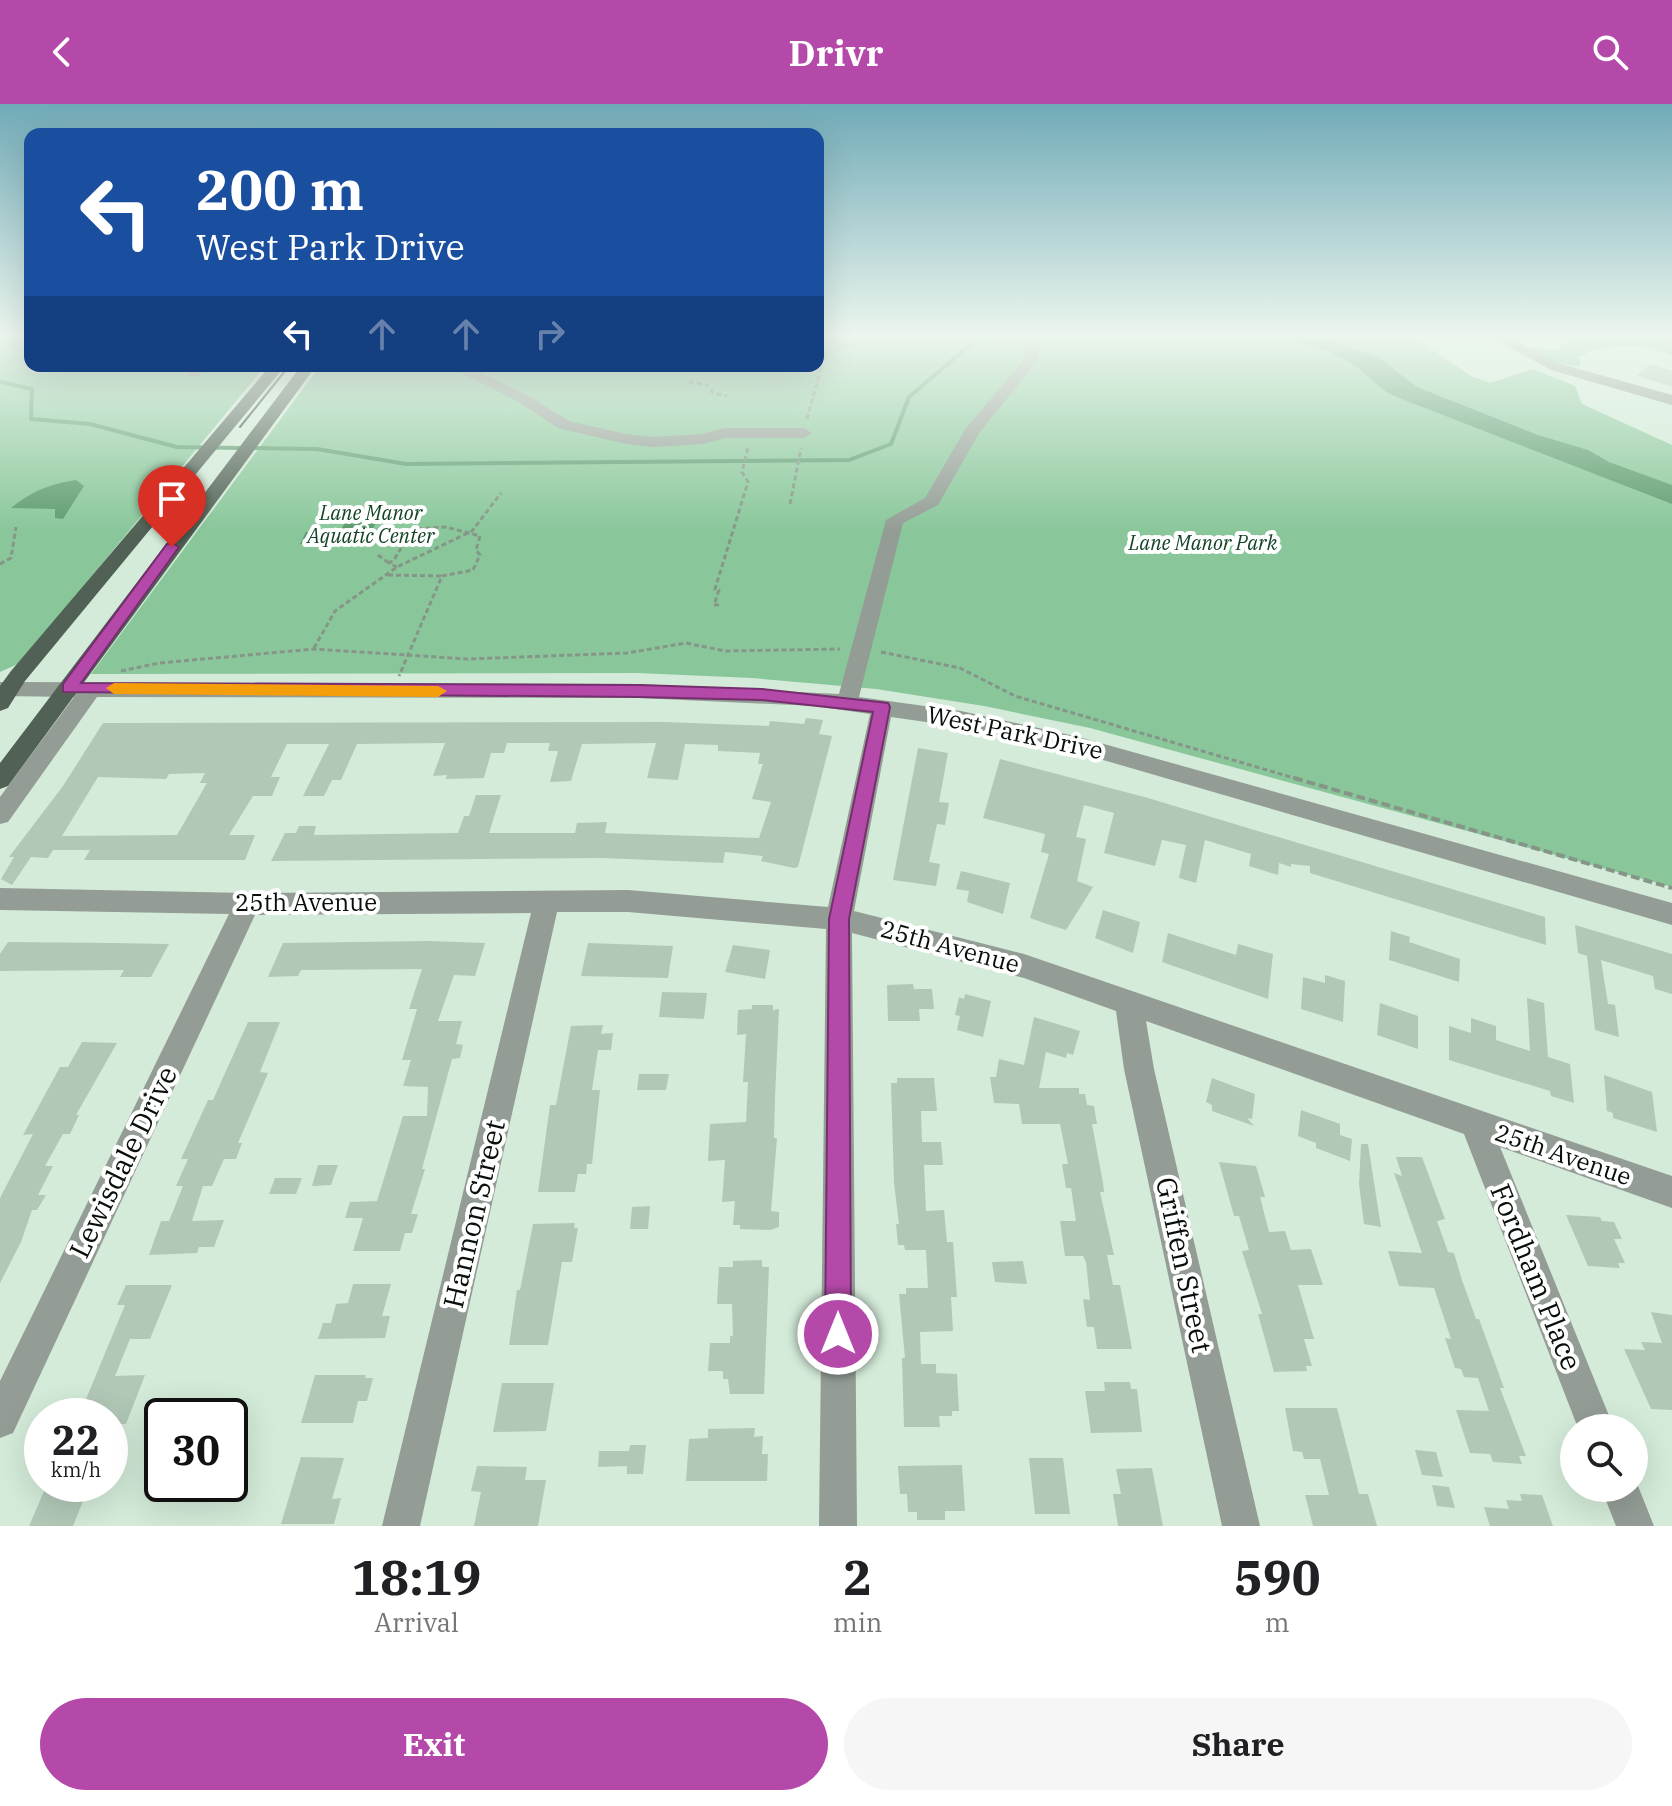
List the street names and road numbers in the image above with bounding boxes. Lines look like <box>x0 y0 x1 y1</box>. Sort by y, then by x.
street label: West Park Drive <box>924 698 1106 766</box>
street label: 25th Avenue <box>235 886 377 918</box>
street label: 25th Avenue <box>877 912 1023 980</box>
street label: Lewisdale Drive <box>60 1060 185 1264</box>
street label: Hannon Street <box>434 1116 513 1312</box>
street label: 25th Avenue <box>1491 1116 1636 1192</box>
street label: Griffen Street <box>1148 1174 1221 1356</box>
street label: Fordham Place <box>1482 1178 1591 1376</box>

